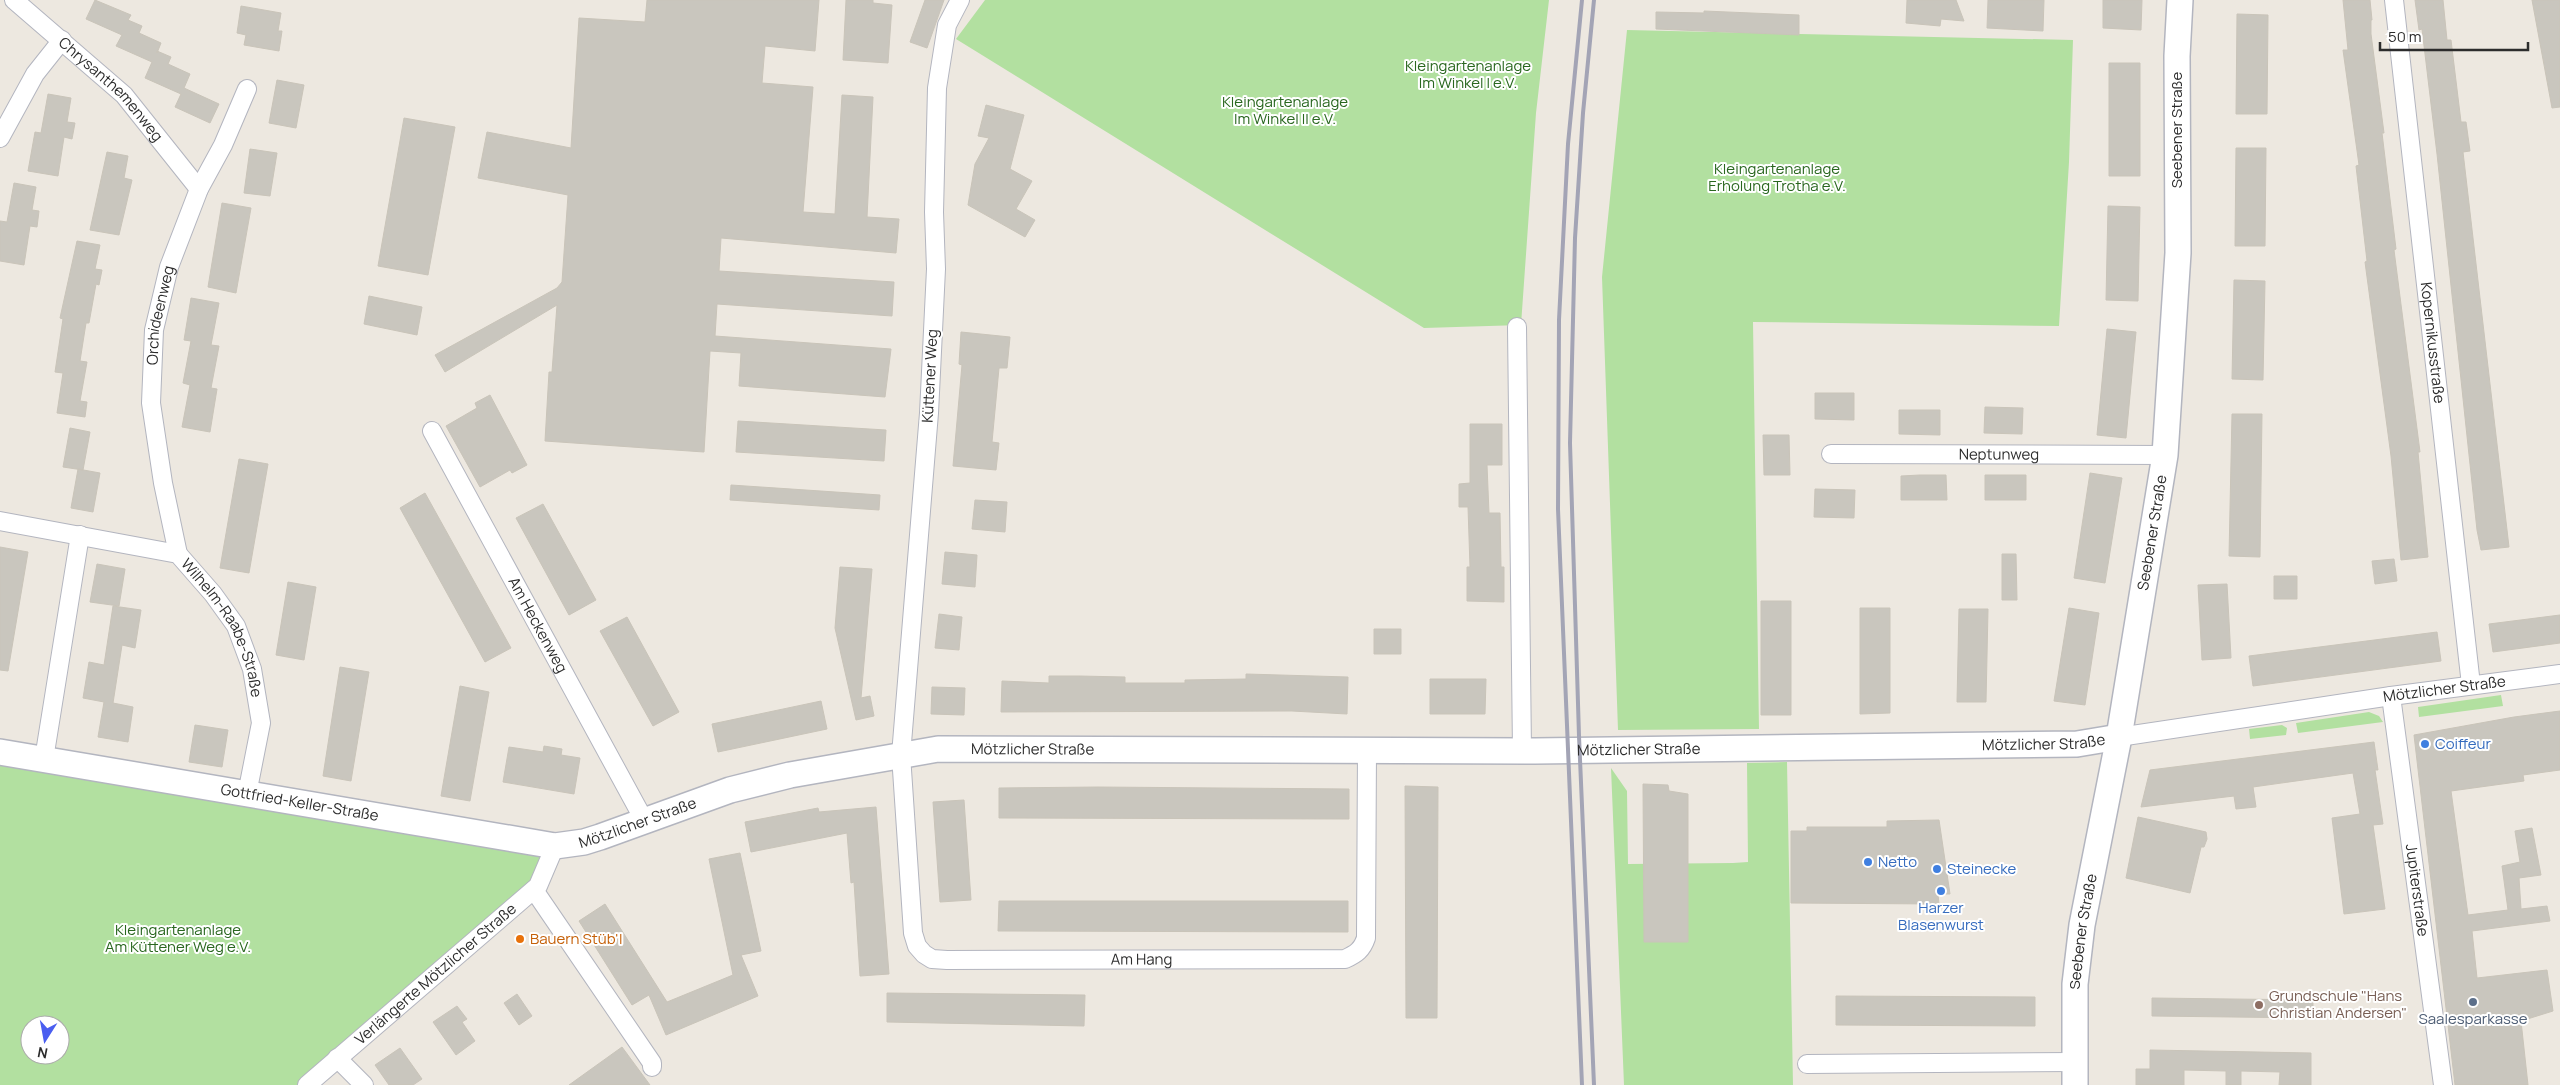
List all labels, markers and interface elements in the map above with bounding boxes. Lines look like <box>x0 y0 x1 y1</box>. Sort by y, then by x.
scale bar <box>2380 20 2528 52</box>
text: 50 m <box>2388 26 2422 47</box>
street label: Chrysanthemenweg <box>54 32 168 146</box>
park label: Kleingartenanlage Im Winkel I e.V. <box>1405 55 1531 93</box>
street label: Seebener Straße <box>2166 71 2187 188</box>
park label: Kleingartenanlage Im Winkel II e.V. <box>1222 91 1348 129</box>
park label: Kleingartenanlage Erholung Trotha e.V. <box>1708 158 1846 196</box>
street label: Orchideenweg <box>142 263 179 365</box>
street label: Kopernikusstraße <box>2416 281 2450 405</box>
street label: Küttener Weg <box>917 329 942 423</box>
street label: Neptunweg <box>1959 443 2039 465</box>
street label: Seebener Straße <box>2132 473 2172 592</box>
street label: Wilhelm-Raabe-Straße <box>176 554 268 699</box>
street label: Am Heckenweg <box>504 573 573 676</box>
street label: Mötzlicher Straße <box>2382 670 2507 707</box>
street label: Mötzlicher Straße <box>1982 728 2107 755</box>
place label: Coiffeur <box>2435 733 2491 754</box>
street label: Mötzlicher Straße <box>971 738 1095 760</box>
street label: Mötzlicher Straße <box>1577 738 1701 760</box>
marker: Coiffeur <box>2419 738 2431 750</box>
street label: Gottfried-Keller-Straße <box>219 779 381 826</box>
street label: Mötzlicher Straße <box>576 792 699 853</box>
street label: Jupiterstraße <box>2401 843 2434 938</box>
place label: Netto <box>1878 851 1917 872</box>
marker: Netto <box>1862 856 1874 868</box>
place label: Steinecke <box>1947 858 2016 879</box>
marker: Steinecke <box>1931 863 1943 875</box>
street label: Seebener Straße <box>2064 872 2102 989</box>
marker: Harzer Blasenwurst <box>1935 885 1947 897</box>
place label: Harzer Blasenwurst <box>1898 897 1984 935</box>
street label: Verlängerte Mötzlicher Straße <box>350 898 521 1049</box>
park label: Kleingartenanlage Am Küttener Weg e.V. <box>105 919 251 957</box>
place label: Bauern Stüb'l <box>530 928 622 949</box>
marker: Bauern Stüb'l <box>514 933 526 945</box>
street label: Am Hang <box>1111 948 1172 970</box>
place label: Grundschule "Hans Christian Andersen" <box>2269 985 2407 1023</box>
marker: Saalesparkasse <box>2467 996 2479 1008</box>
marker: Grundschule "Hans Christian Andersen" <box>2253 999 2265 1011</box>
place label: Saalesparkasse <box>2419 1008 2528 1029</box>
north arrow <box>20 1015 70 1065</box>
text: N <box>36 1043 49 1064</box>

